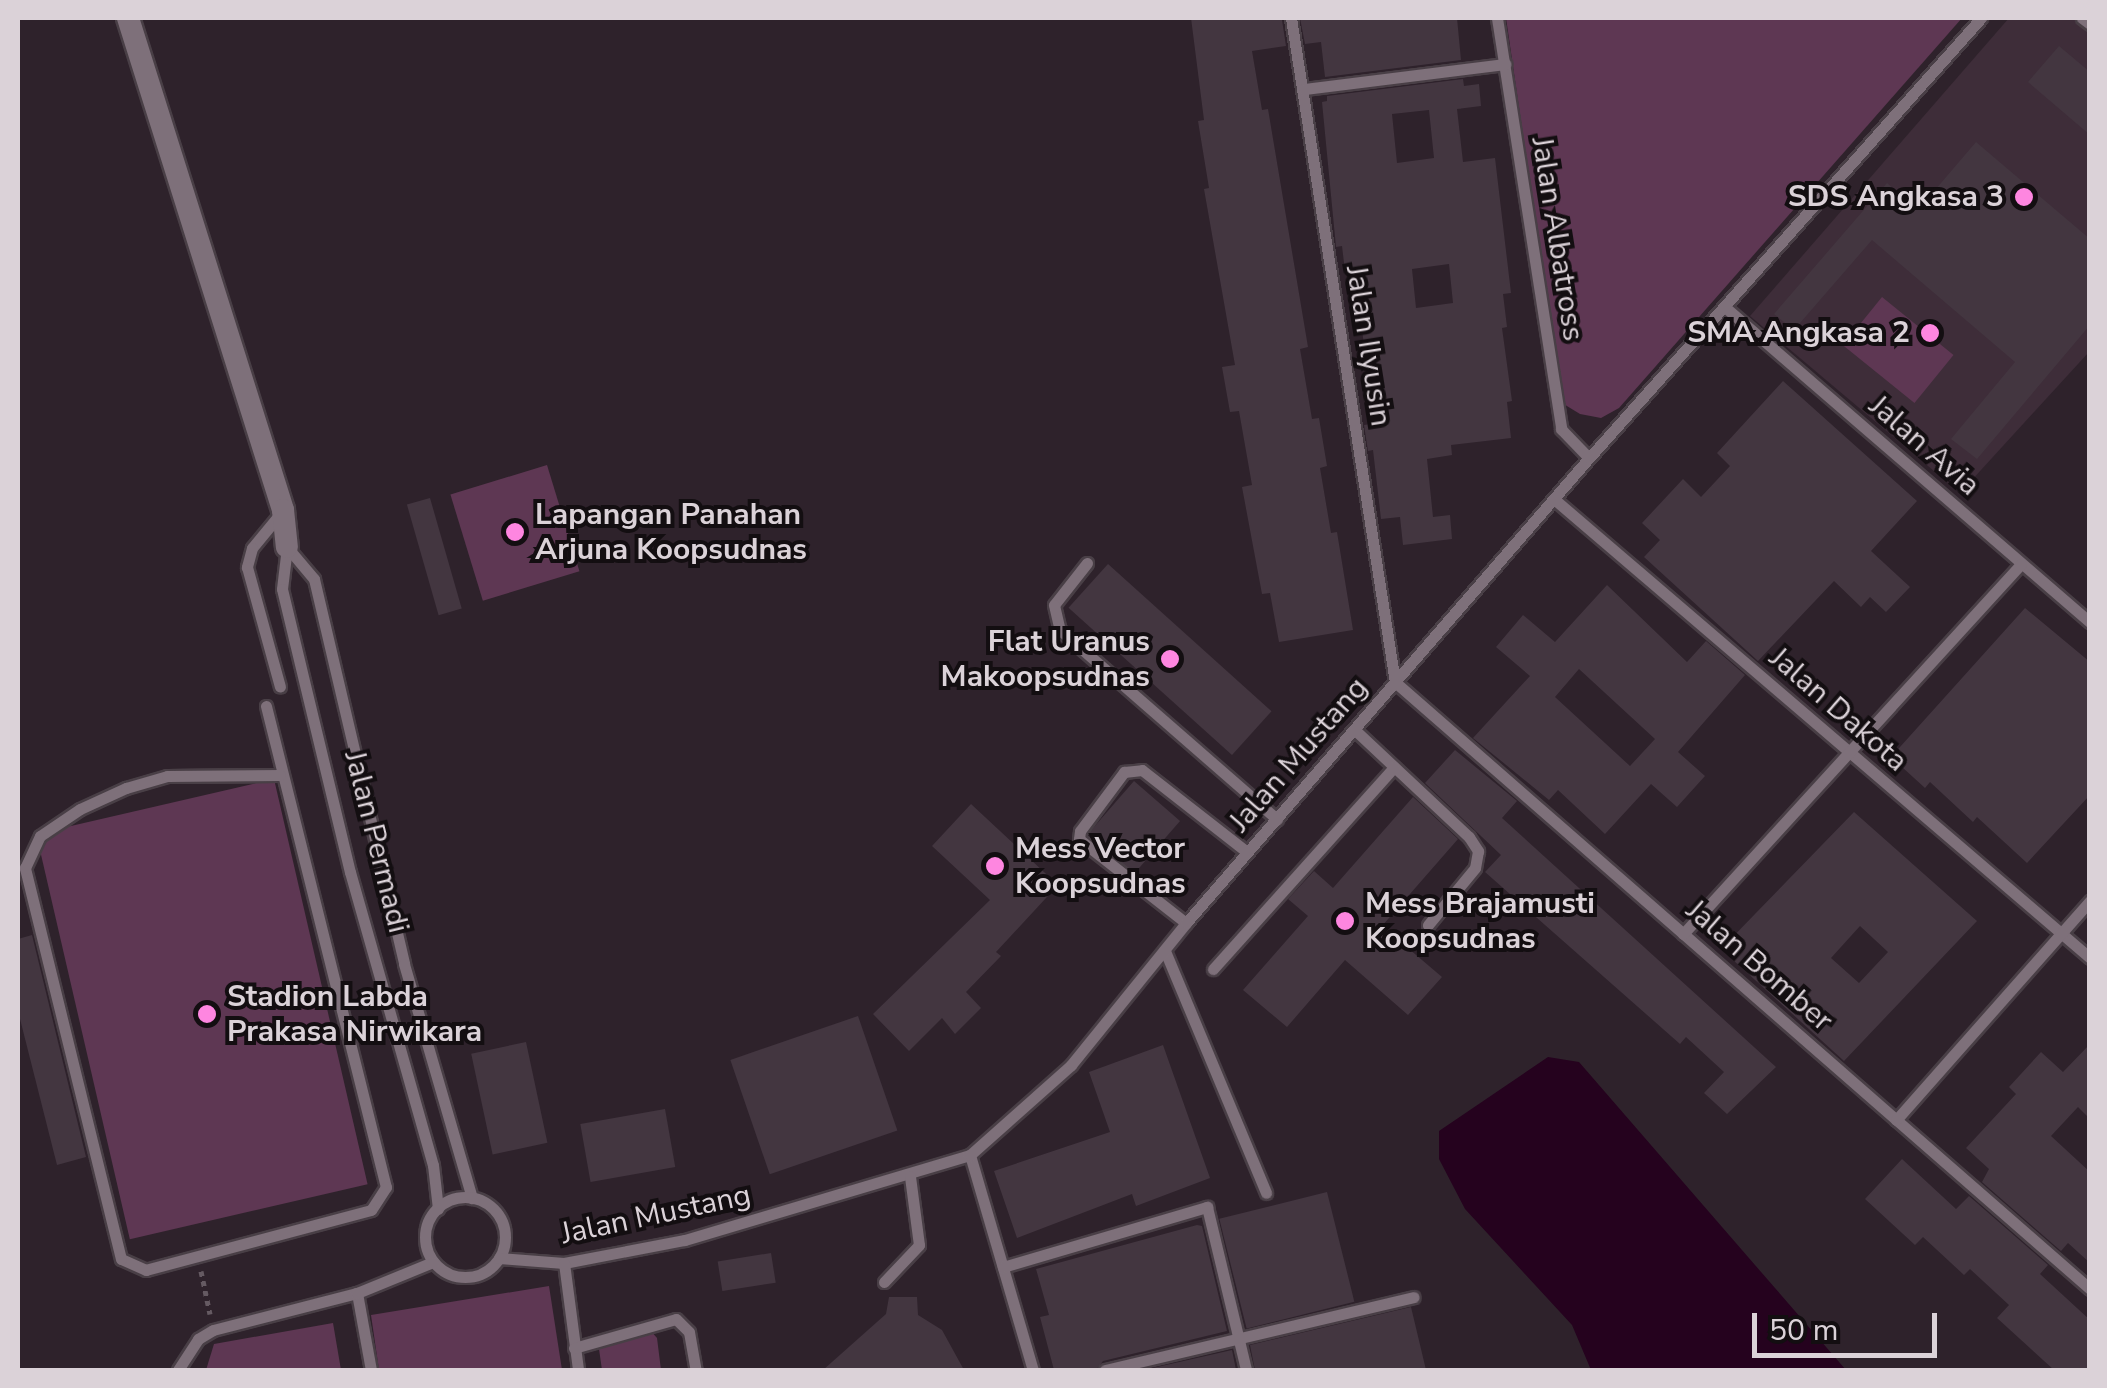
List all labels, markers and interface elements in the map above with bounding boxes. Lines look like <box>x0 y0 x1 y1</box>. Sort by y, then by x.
street label: Jalan Albatross <box>1523 135 1591 343</box>
place label: SDS Angkasa 3 <box>1788 179 2004 215</box>
marker: SDS Angkasa 3 <box>2013 186 2035 208</box>
street label: Jalan Ilyusin <box>1338 263 1398 429</box>
place label: SMA Angkasa 2 <box>1687 315 1910 351</box>
marker: SMA Angkasa 2 <box>1919 322 1941 344</box>
street label: Jalan Avia <box>1861 388 1987 504</box>
place label: Lapangan Panahan Arjuna Koopsudnas <box>535 497 807 568</box>
marker: Lapangan Panahan Arjuna Koopsudnas <box>504 521 526 543</box>
place label: Flat Uranus Makoopsudnas <box>941 624 1150 694</box>
street label: Jalan Dakota <box>1762 640 1914 780</box>
marker: Flat Uranus Makoopsudnas <box>1159 648 1181 670</box>
street label: Jalan Mustang <box>1222 670 1376 840</box>
street label: Jalan Permadi <box>336 747 416 937</box>
place label: Mess Vector Koopsudnas <box>1015 831 1186 902</box>
marker: Mess Vector Koopsudnas <box>984 855 1006 877</box>
place label: Mess Brajamusti Koopsudnas <box>1365 886 1595 956</box>
street label: Jalan Bomber <box>1679 893 1839 1039</box>
marker: Mess Brajamusti Koopsudnas <box>1334 910 1356 932</box>
place label: Stadion Labda Prakasa Nirwikara <box>227 979 482 1050</box>
marker: Stadion Labda Prakasa Nirwikara <box>196 1003 218 1025</box>
street label: Jalan Mustang <box>558 1177 754 1253</box>
scale bar <box>1757 1293 1942 1355</box>
text: 50 m <box>1769 1310 1838 1351</box>

